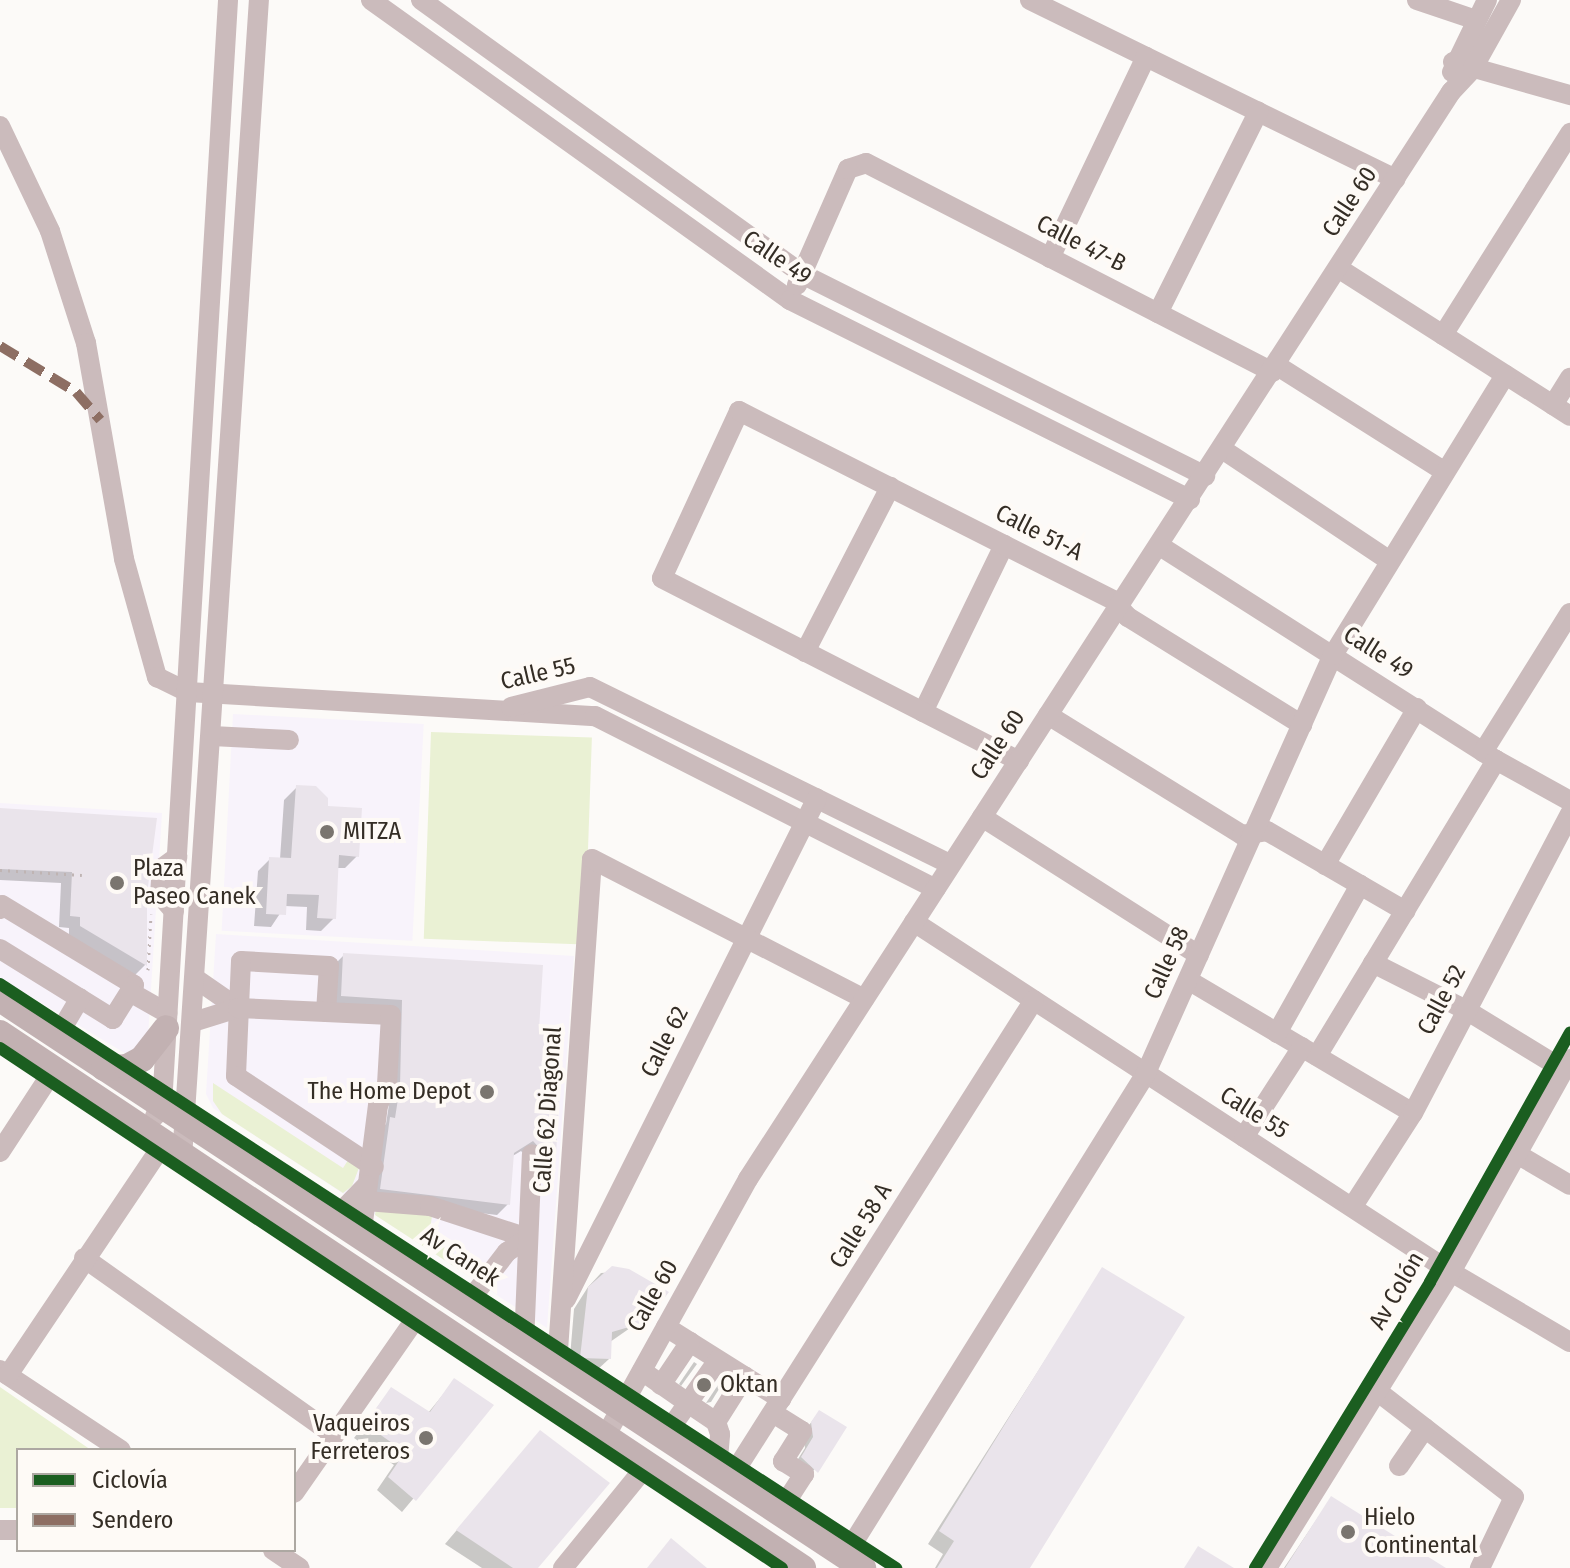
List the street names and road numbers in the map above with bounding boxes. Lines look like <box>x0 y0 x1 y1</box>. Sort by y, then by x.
street label: Calle 60 <box>1317 161 1383 243</box>
street label: Calle 47-B <box>1032 209 1130 279</box>
street label: Calle 49 <box>737 225 817 291</box>
street label: Calle 51-A <box>991 499 1087 567</box>
street label: Calle 49 <box>1338 621 1418 685</box>
street label: Calle 55 <box>498 651 578 697</box>
street label: Calle 60 <box>965 704 1031 786</box>
street label: Calle 58 <box>1138 922 1196 1004</box>
street label: Calle 52 <box>1412 960 1472 1040</box>
street label: Calle 62 <box>635 1002 695 1082</box>
street label: Calle 62 Diagonal <box>528 1026 568 1194</box>
street label: Calle 55 <box>1214 1081 1294 1145</box>
street label: Calle 58 A <box>824 1178 898 1274</box>
street label: Av Canek <box>415 1221 505 1293</box>
street label: Av Colón <box>1363 1247 1431 1335</box>
street label: Calle 60 <box>622 1255 684 1337</box>

